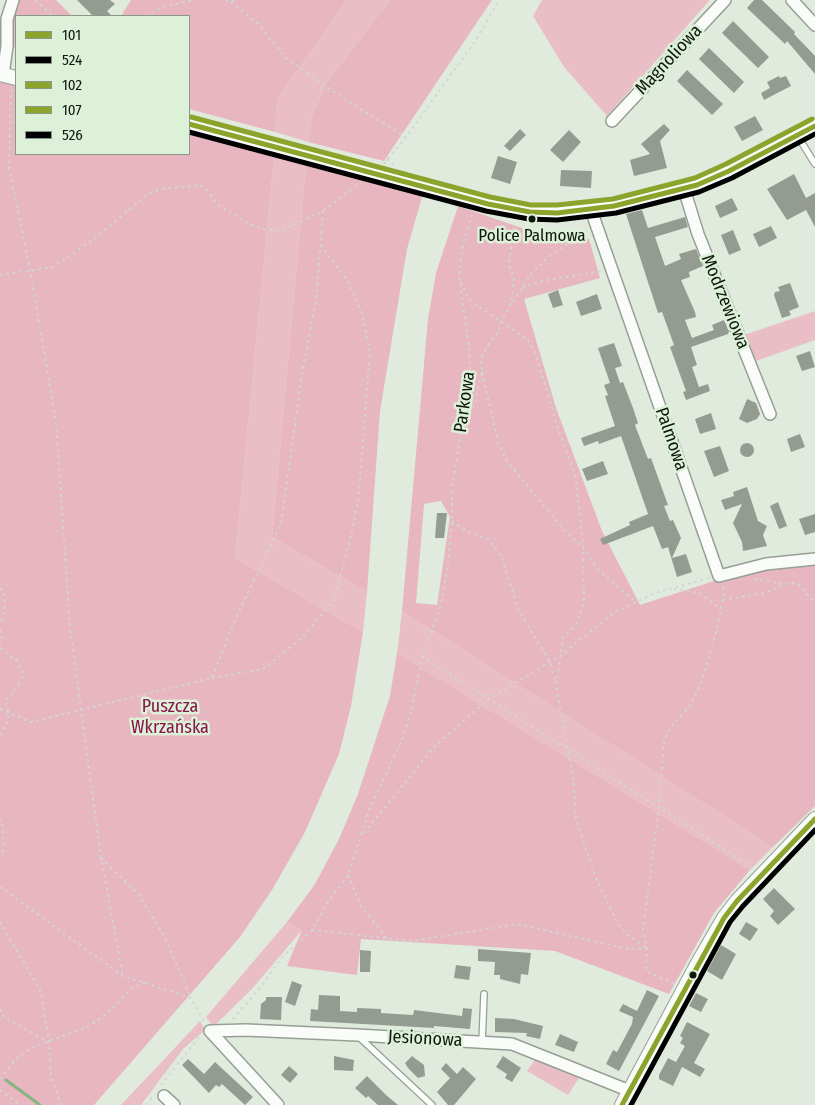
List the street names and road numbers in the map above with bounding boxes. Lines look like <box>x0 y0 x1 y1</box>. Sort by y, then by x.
street label: Magnoliowa <box>631 20 707 100</box>
street label: Modrzewiowa <box>696 252 754 352</box>
street label: Parkowa <box>450 370 480 434</box>
street label: Palmowa <box>650 404 692 474</box>
street label: Jesionowa <box>387 1026 463 1052</box>

